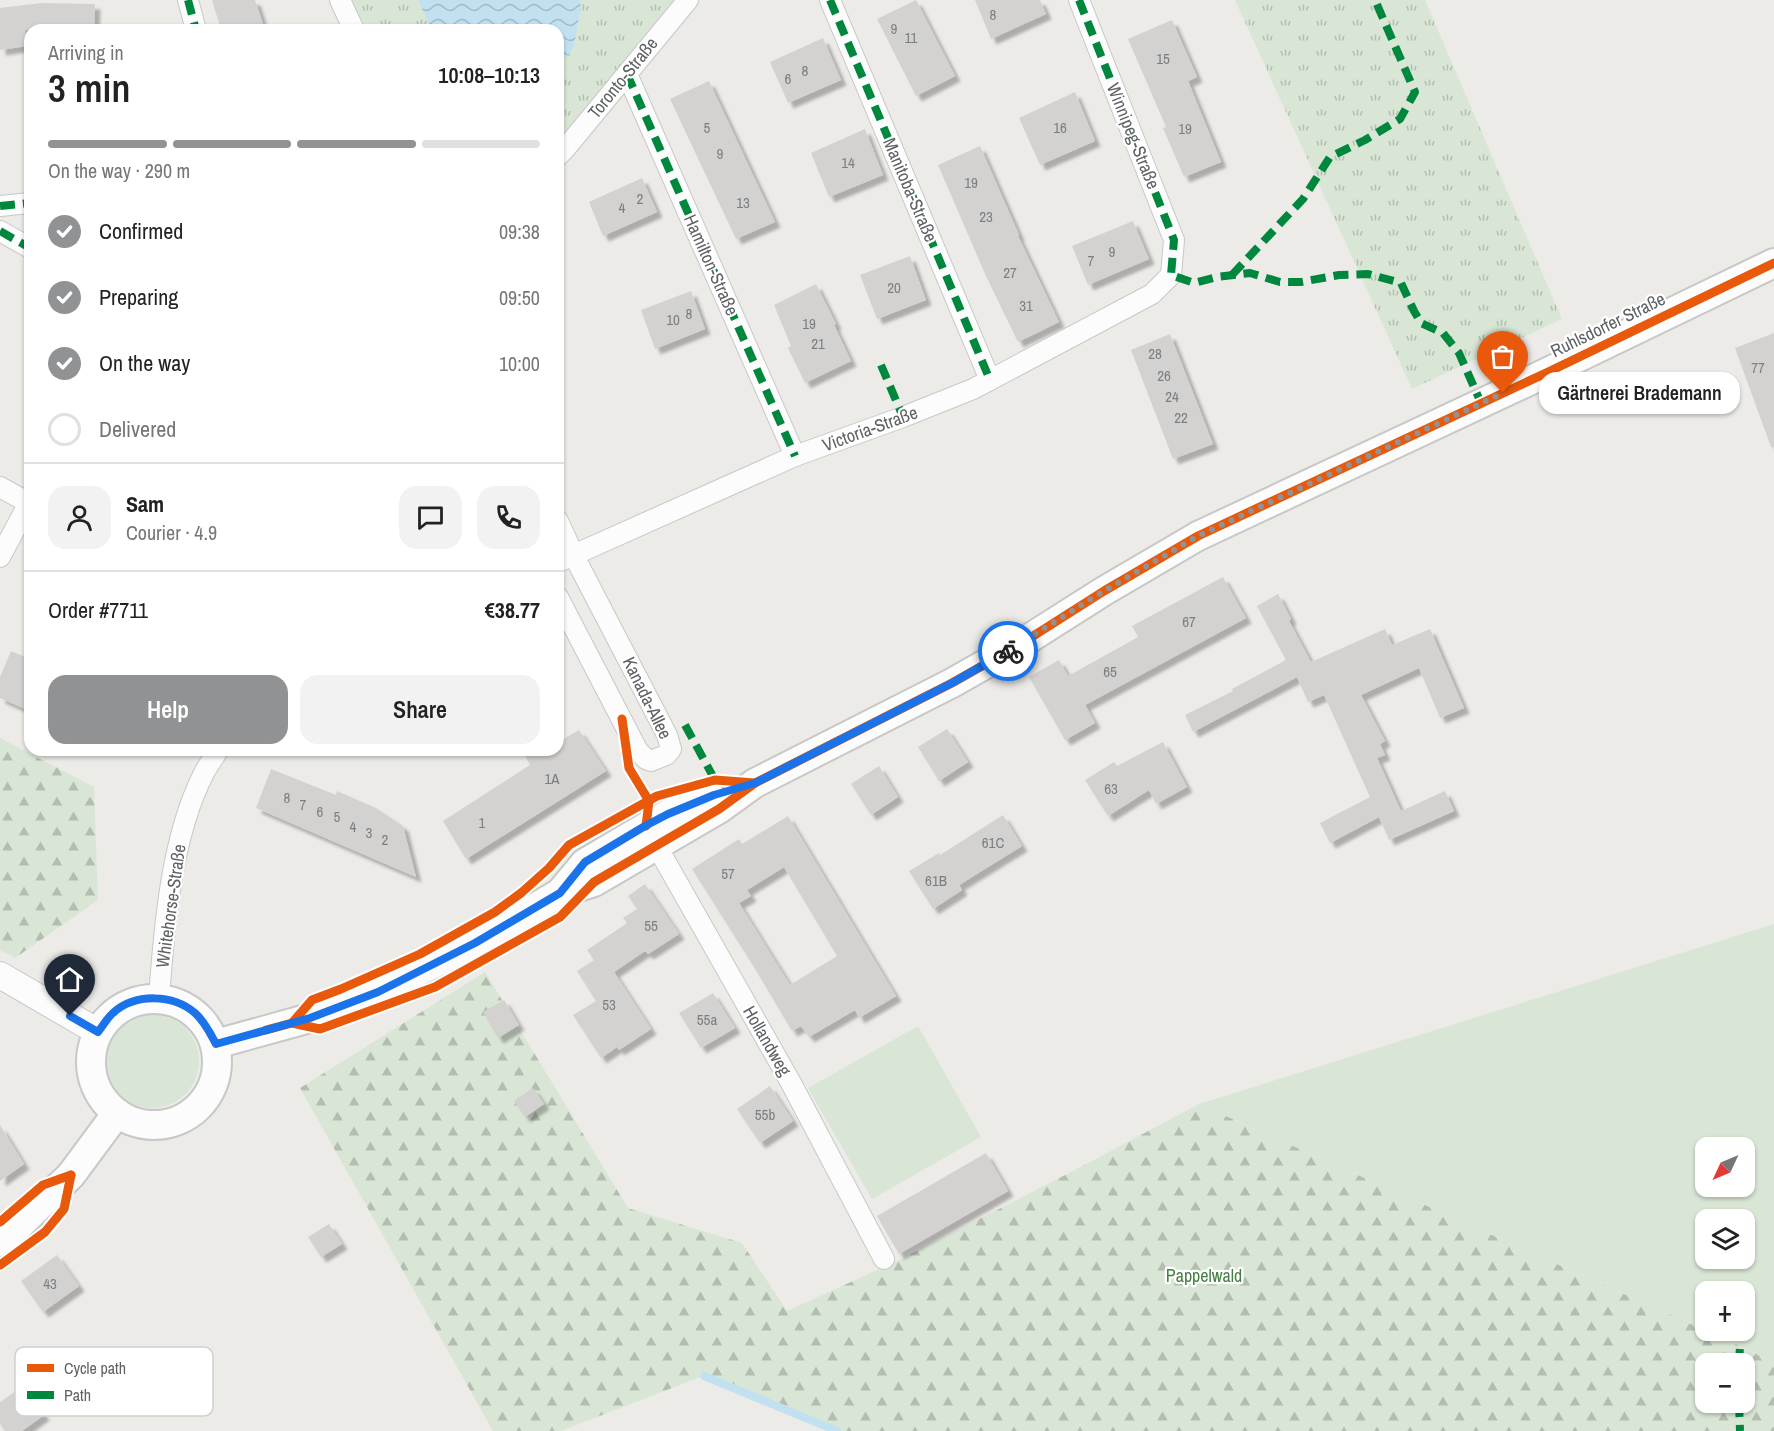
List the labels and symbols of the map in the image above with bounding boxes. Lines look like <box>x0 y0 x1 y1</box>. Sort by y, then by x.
house number: 8 <box>990 4 997 25</box>
house number: 9 <box>891 18 898 39</box>
house number: 11 <box>905 27 918 48</box>
street label: Toronto-Straße <box>582 32 663 124</box>
house number: 15 <box>1156 48 1170 69</box>
house number: 8 <box>802 60 809 81</box>
house number: 6 <box>785 68 792 89</box>
street label: Winnipeg-Straße <box>1101 79 1166 193</box>
house number: 5 <box>704 117 711 138</box>
house number: 16 <box>1053 117 1067 138</box>
house number: 19 <box>1178 118 1192 139</box>
street label: Manitoba-Straße <box>877 134 944 246</box>
house number: 9 <box>717 143 724 164</box>
house number: 14 <box>841 152 855 173</box>
house number: 19 <box>964 172 978 193</box>
house number: 2 <box>637 188 644 209</box>
house number: 13 <box>736 192 750 213</box>
house number: 4 <box>619 197 626 218</box>
house number: 23 <box>979 206 993 227</box>
street label: Hamilton-Straße <box>678 210 745 319</box>
house number: 9 <box>1109 241 1116 262</box>
house number: 7 <box>1088 250 1095 271</box>
house number: 27 <box>1003 262 1017 283</box>
house number: 20 <box>887 277 901 298</box>
street label: Ruhlsdorfer Straße <box>1546 286 1669 363</box>
house number: 31 <box>1019 295 1033 316</box>
house number: 8 <box>686 303 693 324</box>
house number: 10 <box>666 309 680 330</box>
house number: 19 <box>802 313 816 334</box>
pin <box>1477 331 1528 393</box>
house number: 21 <box>811 333 825 354</box>
house number: 28 <box>1148 343 1162 364</box>
house number: 77 <box>1751 357 1765 378</box>
house number: 26 <box>1157 365 1171 386</box>
callout: Gärtnerei Brademann <box>1539 372 1740 414</box>
house number: 24 <box>1165 386 1179 407</box>
street label: Victoria-Straße <box>819 400 921 457</box>
house number: 22 <box>1174 407 1188 428</box>
house number: 67 <box>1182 611 1196 632</box>
courier <box>978 621 1038 681</box>
street label: Kanada-Allee <box>617 652 678 743</box>
house number: 65 <box>1103 661 1117 682</box>
house number: 1A <box>544 768 560 789</box>
house number: 63 <box>1104 778 1118 799</box>
house number: 8 <box>284 787 291 808</box>
house number: 7 <box>300 794 307 815</box>
house number: 6 <box>317 801 324 822</box>
house number: 5 <box>334 806 341 827</box>
house number: 1 <box>479 812 486 833</box>
house number: 4 <box>350 816 357 837</box>
house number: 3 <box>366 822 373 843</box>
house number: 2 <box>382 829 389 850</box>
house number: 61C <box>982 832 1004 853</box>
street label: Whitehorse-Straße <box>149 842 192 969</box>
house number: 57 <box>721 863 735 884</box>
house number: 61B <box>925 870 947 891</box>
house number: 55 <box>644 915 658 936</box>
pin <box>44 954 95 1016</box>
house number: 53 <box>602 994 616 1015</box>
street label: Hollandweg <box>737 1001 798 1081</box>
house number: 55a <box>697 1009 717 1030</box>
house number: 55b <box>755 1104 775 1125</box>
north arrow <box>1695 1137 1755 1197</box>
park label: Pappelwald <box>1166 1263 1242 1288</box>
house number: 43 <box>43 1273 57 1294</box>
legend <box>15 1347 213 1416</box>
text: Cycle path <box>64 1357 126 1379</box>
text: Path <box>64 1384 91 1406</box>

